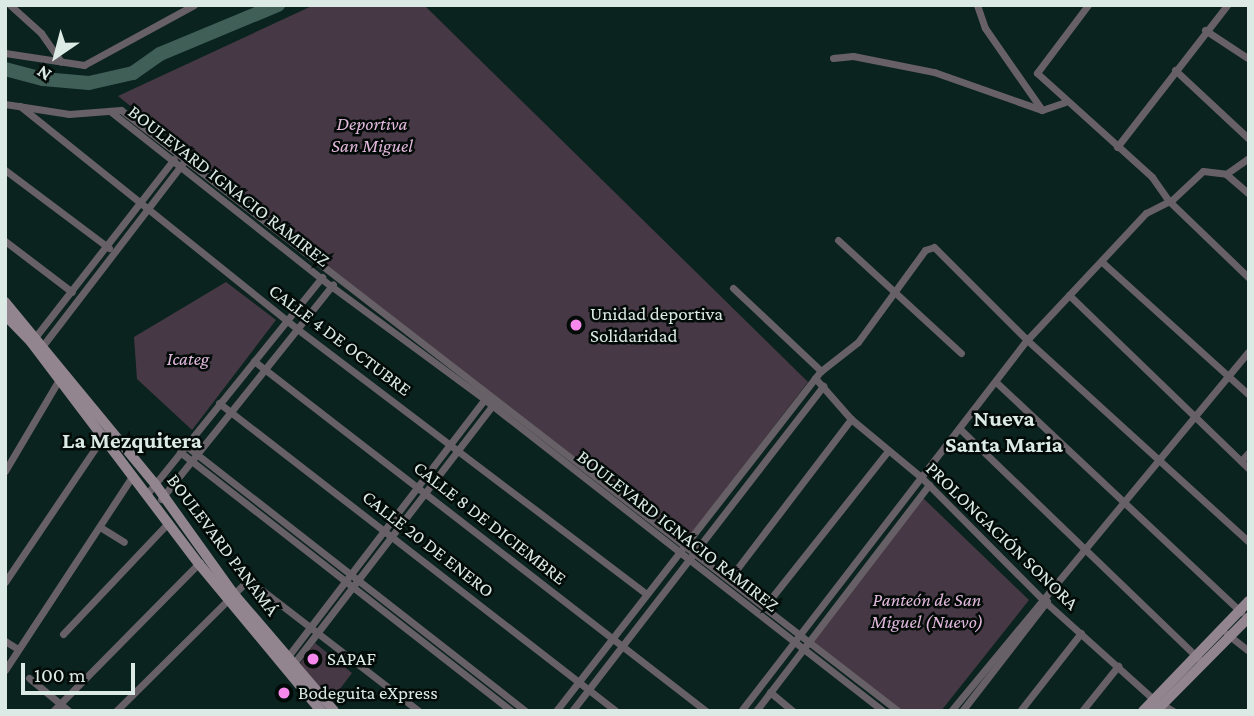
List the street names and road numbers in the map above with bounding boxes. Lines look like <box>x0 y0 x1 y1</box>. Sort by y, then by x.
street label: BOULEVARD IGNACIO RAMIREZ <box>124 100 334 272</box>
street label: CALLE 4 DE OCTUBRE <box>264 279 416 401</box>
street label: BOULEVARD IGNACIO RAMIREZ <box>573 445 783 617</box>
street label: CALLE 8 DE DICIEMBRE <box>409 456 571 590</box>
street label: PROLONGACIÓN SONORA <box>921 457 1083 615</box>
street label: BOULEVARD PANAMÁ <box>162 469 284 621</box>
street label: CALLE 20 DE ENERO <box>358 486 498 602</box>

